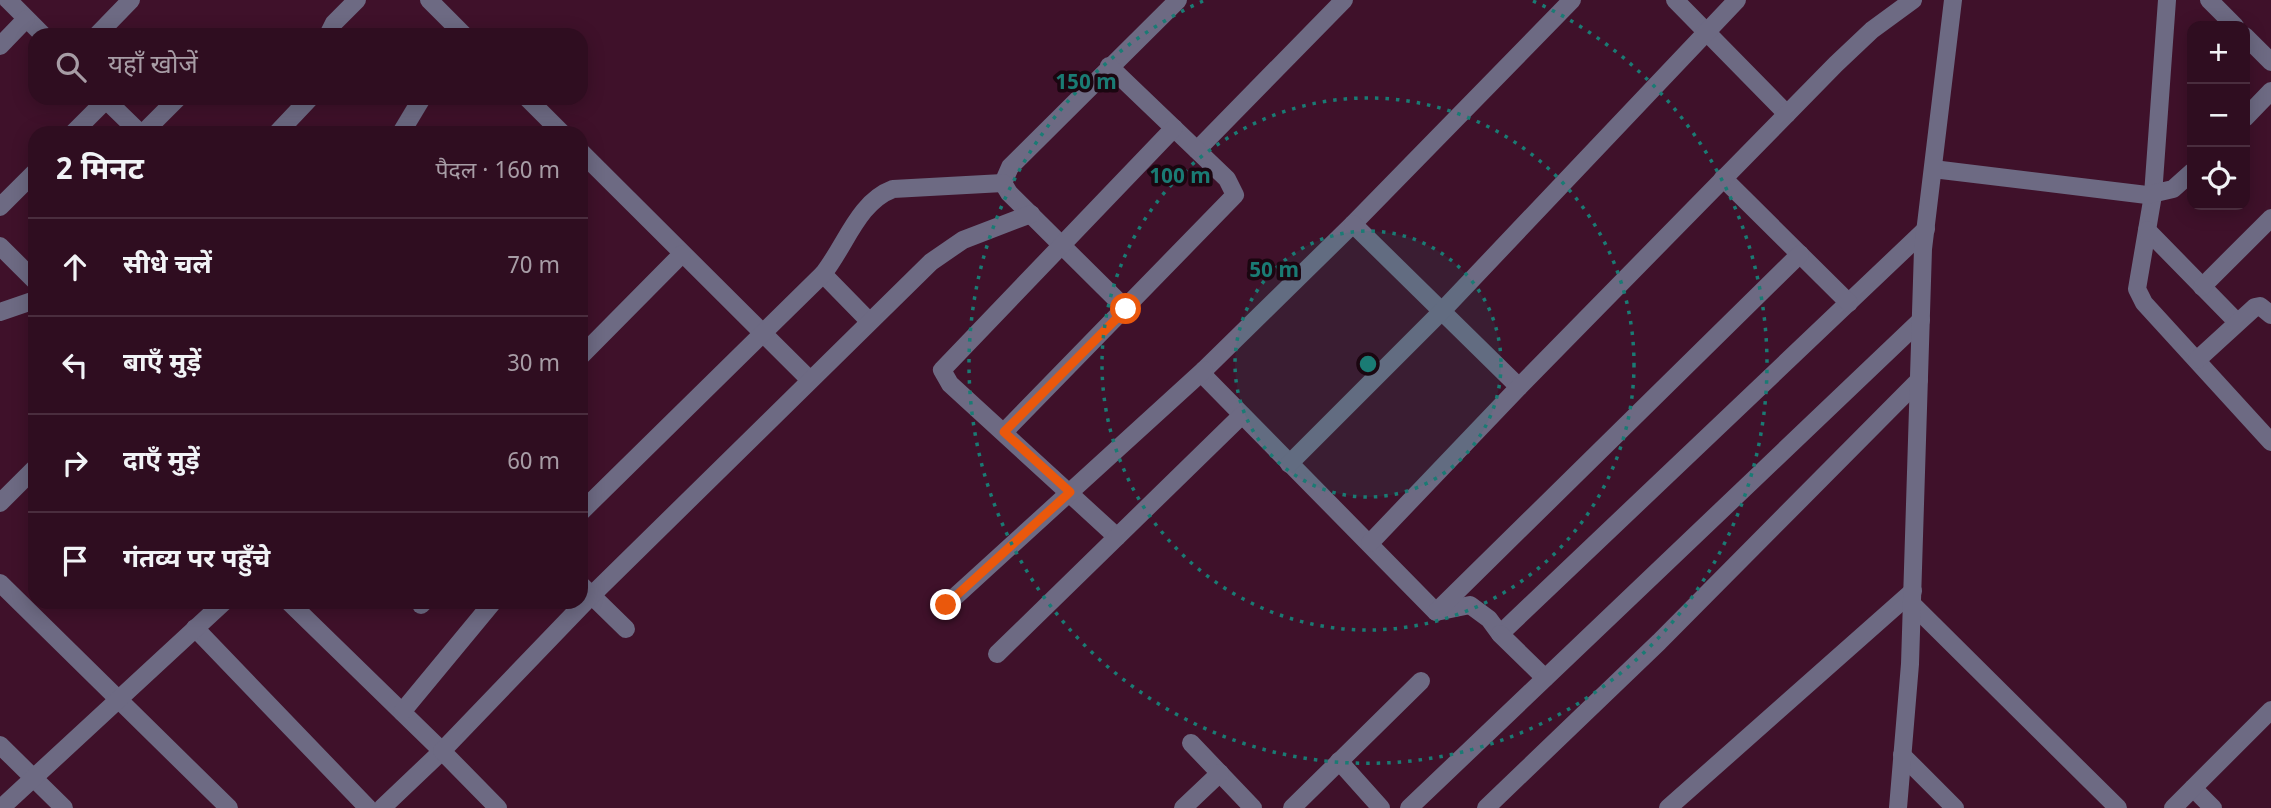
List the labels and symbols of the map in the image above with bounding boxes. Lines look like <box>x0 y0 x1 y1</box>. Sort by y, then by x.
text: 150 m <box>1055 70 1117 98</box>
text: 100 m <box>1149 164 1211 192</box>
text: 50 m <box>1249 258 1299 286</box>
route start <box>1110 293 1141 324</box>
centre of rings <box>1356 352 1380 376</box>
route end <box>930 589 961 620</box>

